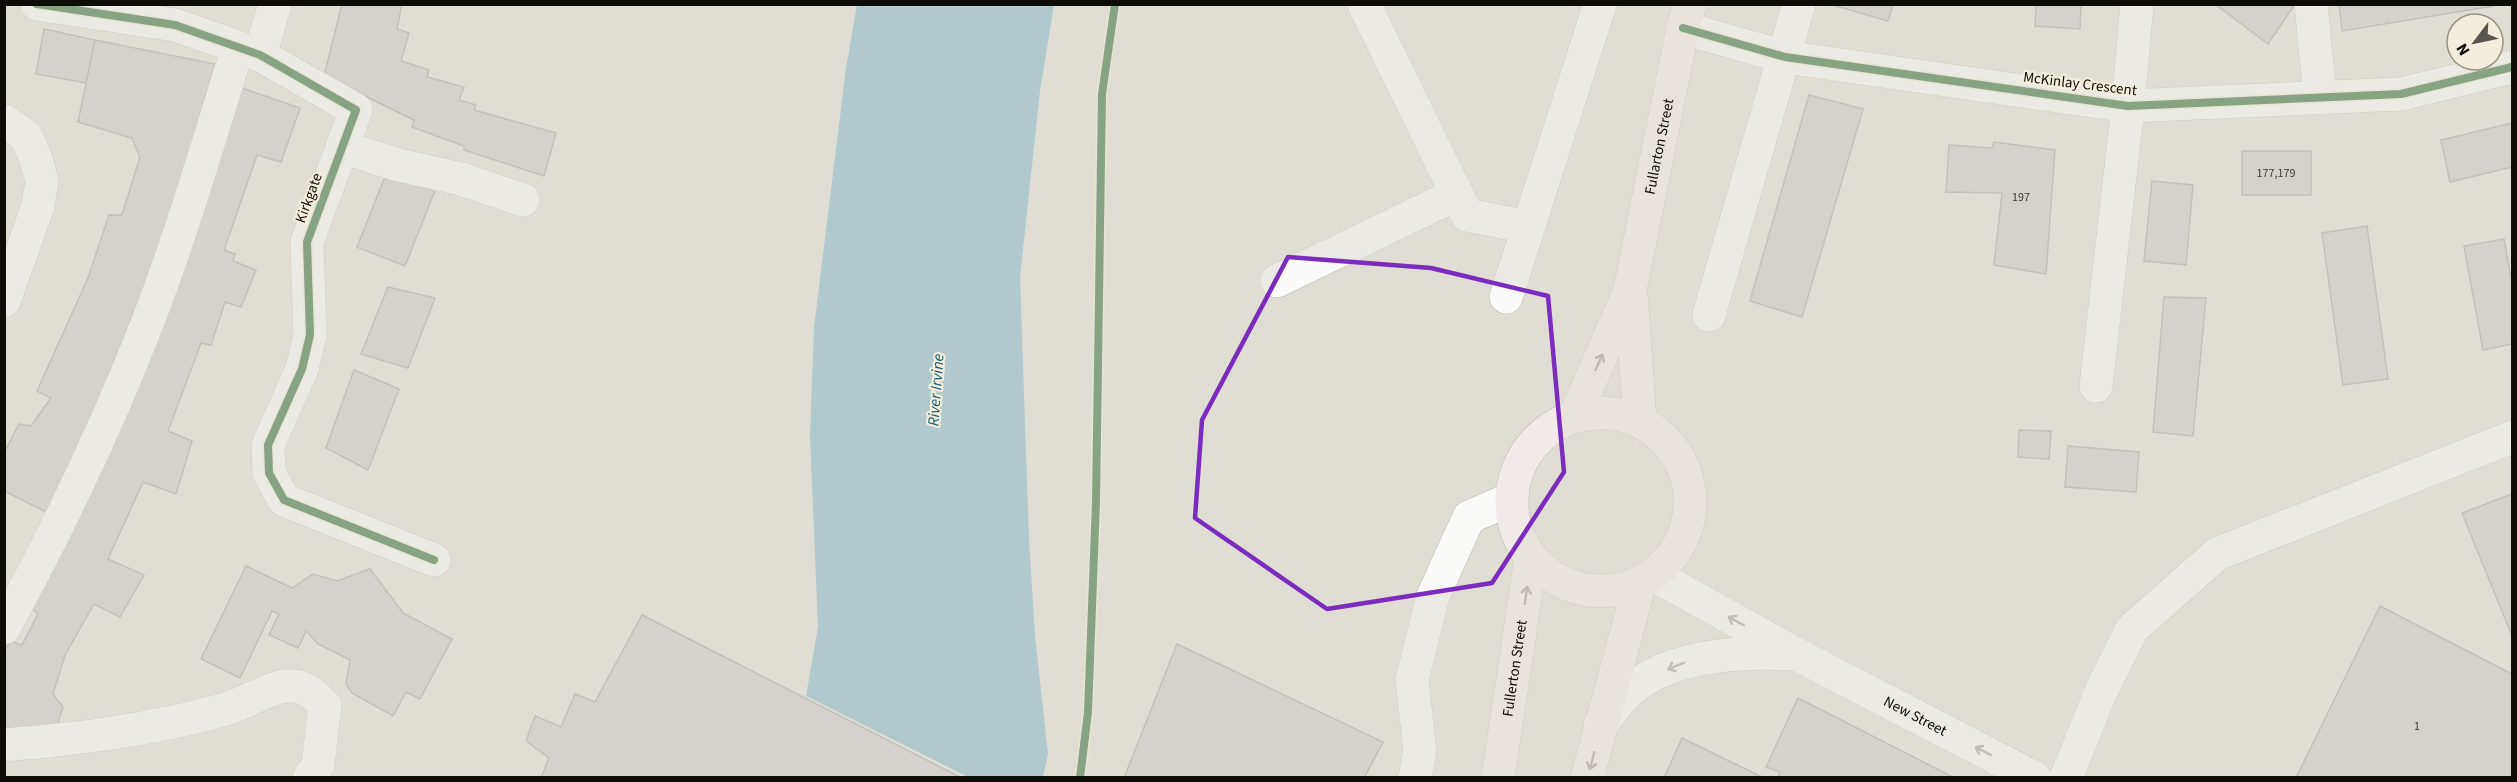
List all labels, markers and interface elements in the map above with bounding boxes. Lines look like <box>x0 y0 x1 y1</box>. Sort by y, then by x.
north arrow <box>2445 12 2505 72</box>
text: N <box>2451 39 2475 60</box>
street label: McKinlay Crescent <box>2022 67 2138 101</box>
street label: Fullarton Street <box>1639 96 1679 196</box>
house number: 177,179 <box>2257 165 2295 182</box>
street label: Kirkgate <box>290 170 328 226</box>
house number: 197 <box>2012 189 2030 206</box>
water label: River Irvine <box>922 353 950 427</box>
one-way arrow <box>1594 353 1605 371</box>
one-way arrow <box>1520 586 1531 606</box>
one-way arrow <box>1728 615 1746 626</box>
street label: Fullerton Street <box>1497 618 1532 718</box>
one-way arrow <box>1668 661 1686 672</box>
street label: New Street <box>1880 691 1951 741</box>
house number: 1 <box>2414 718 2420 735</box>
one-way arrow <box>1975 745 1993 756</box>
one-way arrow <box>1585 751 1597 770</box>

